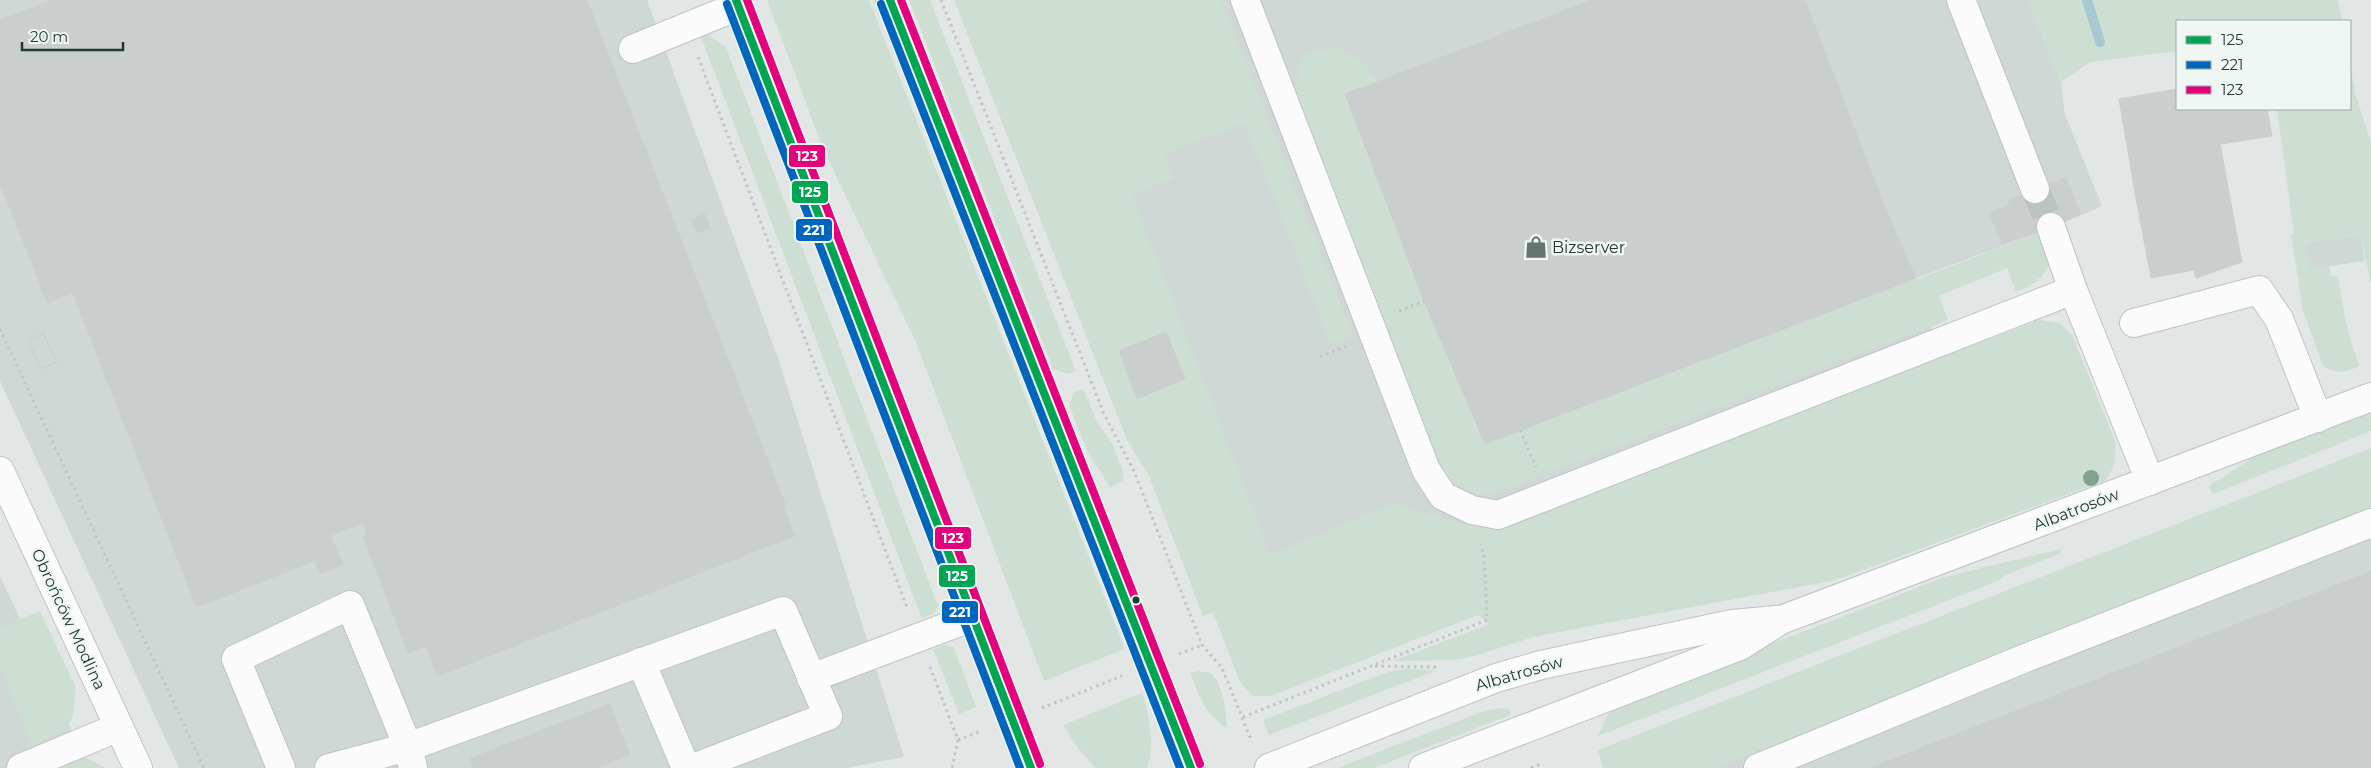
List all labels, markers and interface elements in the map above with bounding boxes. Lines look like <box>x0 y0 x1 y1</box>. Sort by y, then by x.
scale bar <box>22 20 124 52</box>
legend <box>2176 20 2351 110</box>
text: 20 m <box>30 27 68 46</box>
text: 125 <box>2221 30 2243 49</box>
text: 221 <box>2221 55 2243 74</box>
text: 123 <box>2221 80 2243 99</box>
line badge: 123 <box>788 144 826 168</box>
text: 123 <box>796 147 818 165</box>
line badge: 125 <box>791 180 829 204</box>
text: 125 <box>799 183 821 201</box>
line badge: 221 <box>795 218 833 242</box>
text: 221 <box>803 221 825 239</box>
shop icon: Bizserver <box>1523 234 1549 260</box>
place label: Bizserver <box>1552 238 1625 257</box>
street label: Albatrosów <box>2031 484 2122 535</box>
line badge: 123 <box>934 526 972 550</box>
text: 123 <box>942 529 964 547</box>
street label: Obrońców Modlina <box>28 546 110 693</box>
line badge: 125 <box>938 564 976 588</box>
text: 125 <box>946 567 968 585</box>
unlabelled marker <box>1131 595 1141 605</box>
line badge: 221 <box>941 600 979 624</box>
text: 221 <box>949 603 971 621</box>
street label: Albatrosów <box>1473 652 1565 695</box>

